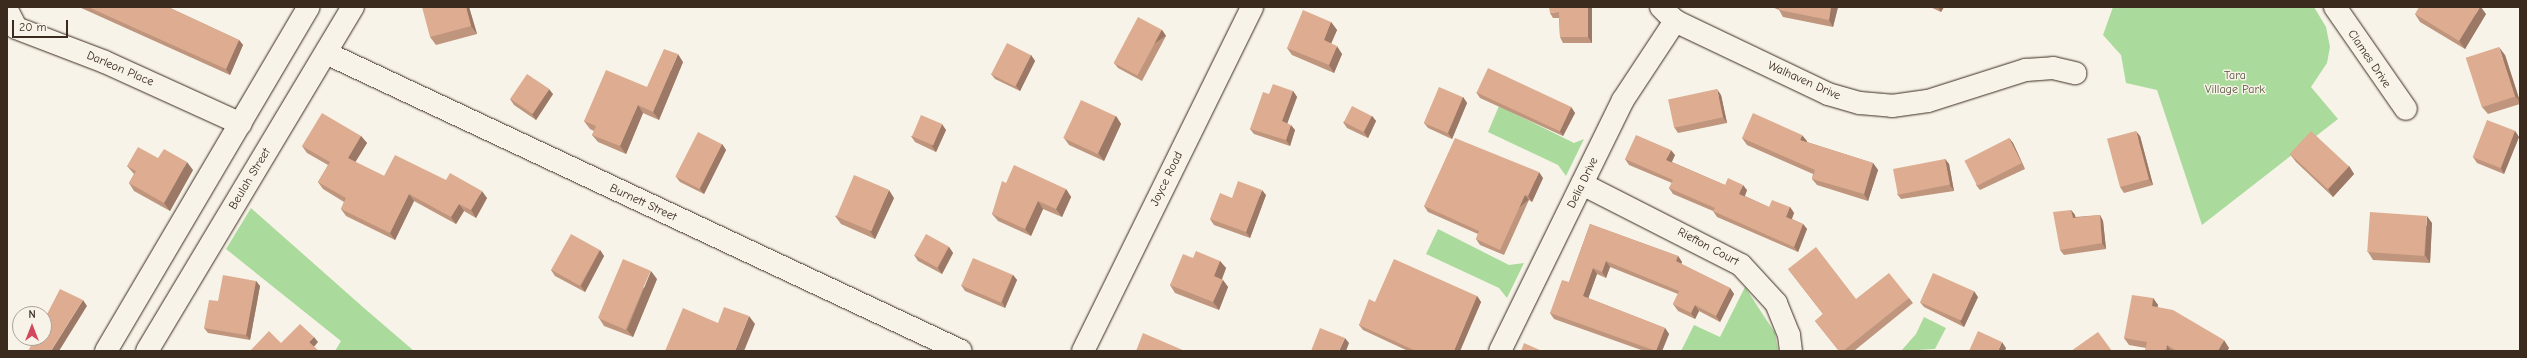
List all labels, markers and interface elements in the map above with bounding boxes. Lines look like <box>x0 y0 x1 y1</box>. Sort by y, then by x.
scale bar <box>14 12 70 38</box>
text: 20 m <box>19 20 47 34</box>
street label: Clames Drive <box>2344 27 2394 91</box>
street label: Darleon Place <box>84 48 156 90</box>
street label: Walhaven Drive <box>1765 59 1843 103</box>
park label: Tara Village Park <box>2205 69 2265 97</box>
street label: Beulah Street <box>226 146 274 212</box>
street label: Joyce Road <box>1148 149 1186 209</box>
street label: Delia Drive <box>1564 155 1602 211</box>
street label: Burnett Street <box>607 181 679 225</box>
street label: Riefton Court <box>1675 225 1741 269</box>
north arrow <box>12 306 52 346</box>
text: N <box>28 308 36 321</box>

